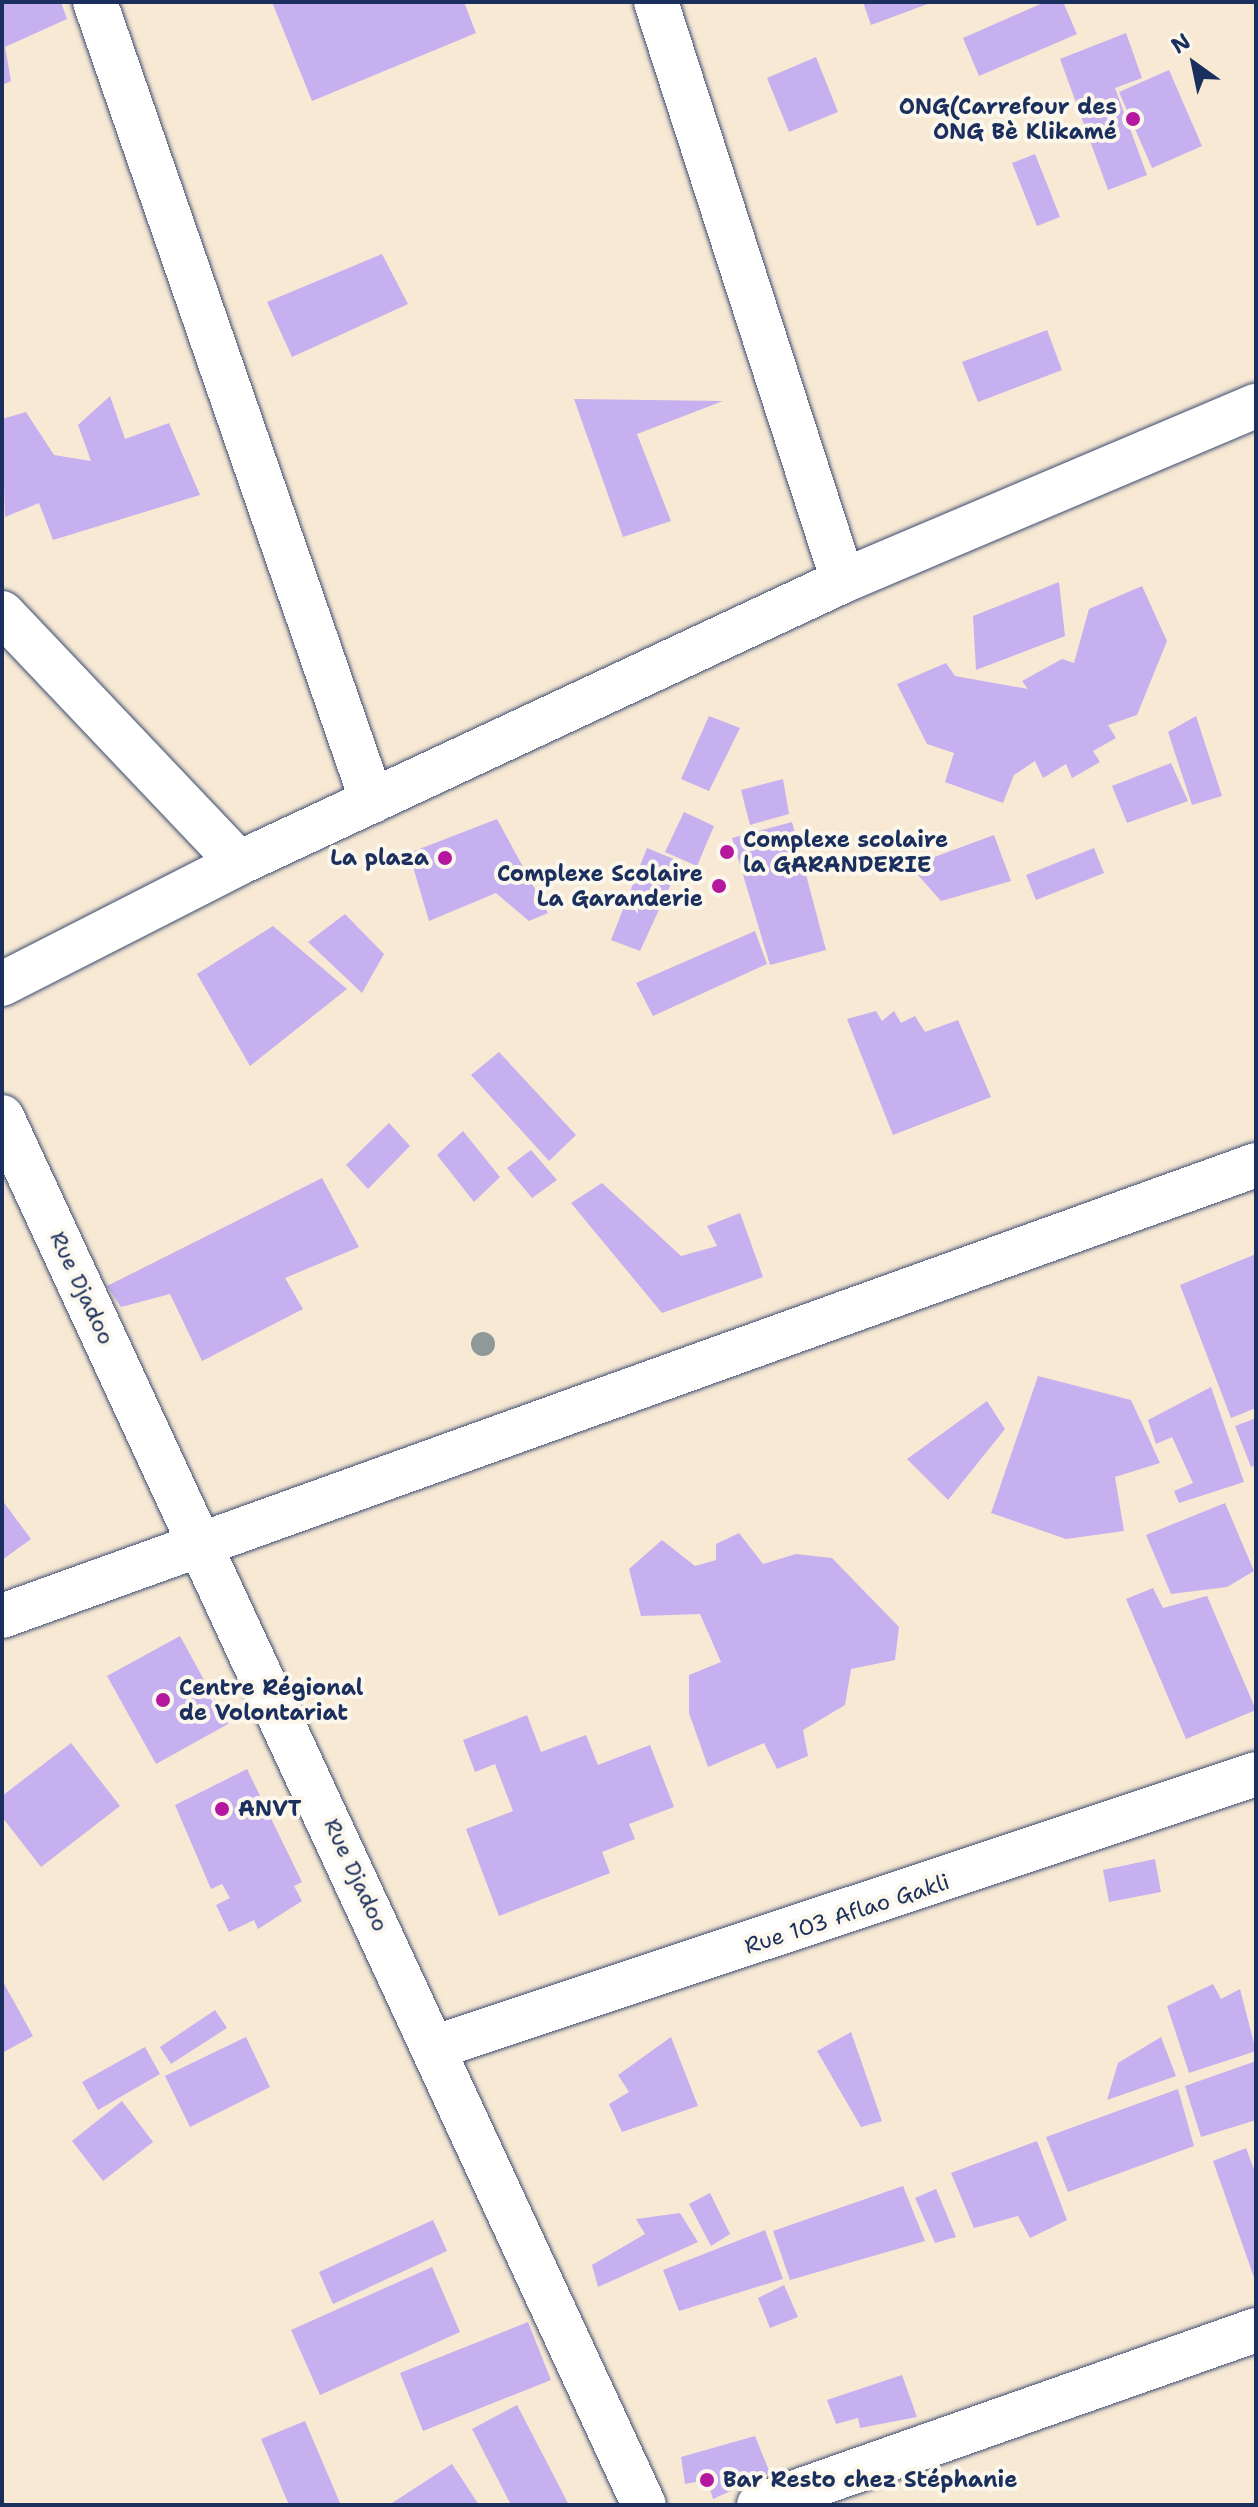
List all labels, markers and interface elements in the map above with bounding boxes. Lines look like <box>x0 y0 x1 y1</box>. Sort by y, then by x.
north arrow <box>1154 24 1234 104</box>
text: N <box>1165 27 1196 60</box>
place label: ONG(Carrefour des ONG Bè Klikamé <box>899 93 1117 144</box>
marker: ONG(Carrefour des ONG Bè Klikamé <box>1124 110 1142 128</box>
place label: Complexe scolaire la GARANDERIE <box>743 826 948 878</box>
marker: Complexe scolaire la GARANDERIE <box>718 843 736 861</box>
place label: La plaza <box>330 845 429 871</box>
marker: La plaza <box>436 849 454 867</box>
place label: Complexe Scolaire La Garanderie <box>497 860 703 912</box>
marker: Complexe Scolaire La Garanderie <box>710 877 728 895</box>
street label: Rue Djadoo <box>44 1227 120 1349</box>
place label: Centre Régional de Volontariat <box>179 1674 363 1726</box>
marker: Centre Régional de Volontariat <box>154 1691 172 1709</box>
place label: ANVT <box>238 1796 302 1822</box>
marker: ANVT <box>213 1800 231 1818</box>
street label: Rue Djadoo <box>318 1814 394 1936</box>
street label: Rue 1O3 Aflao Gakli <box>741 1868 953 1960</box>
place label: Bar Resto chez Stéphanie <box>723 2467 1017 2493</box>
marker: Bar Resto chez Stéphanie <box>698 2471 716 2489</box>

